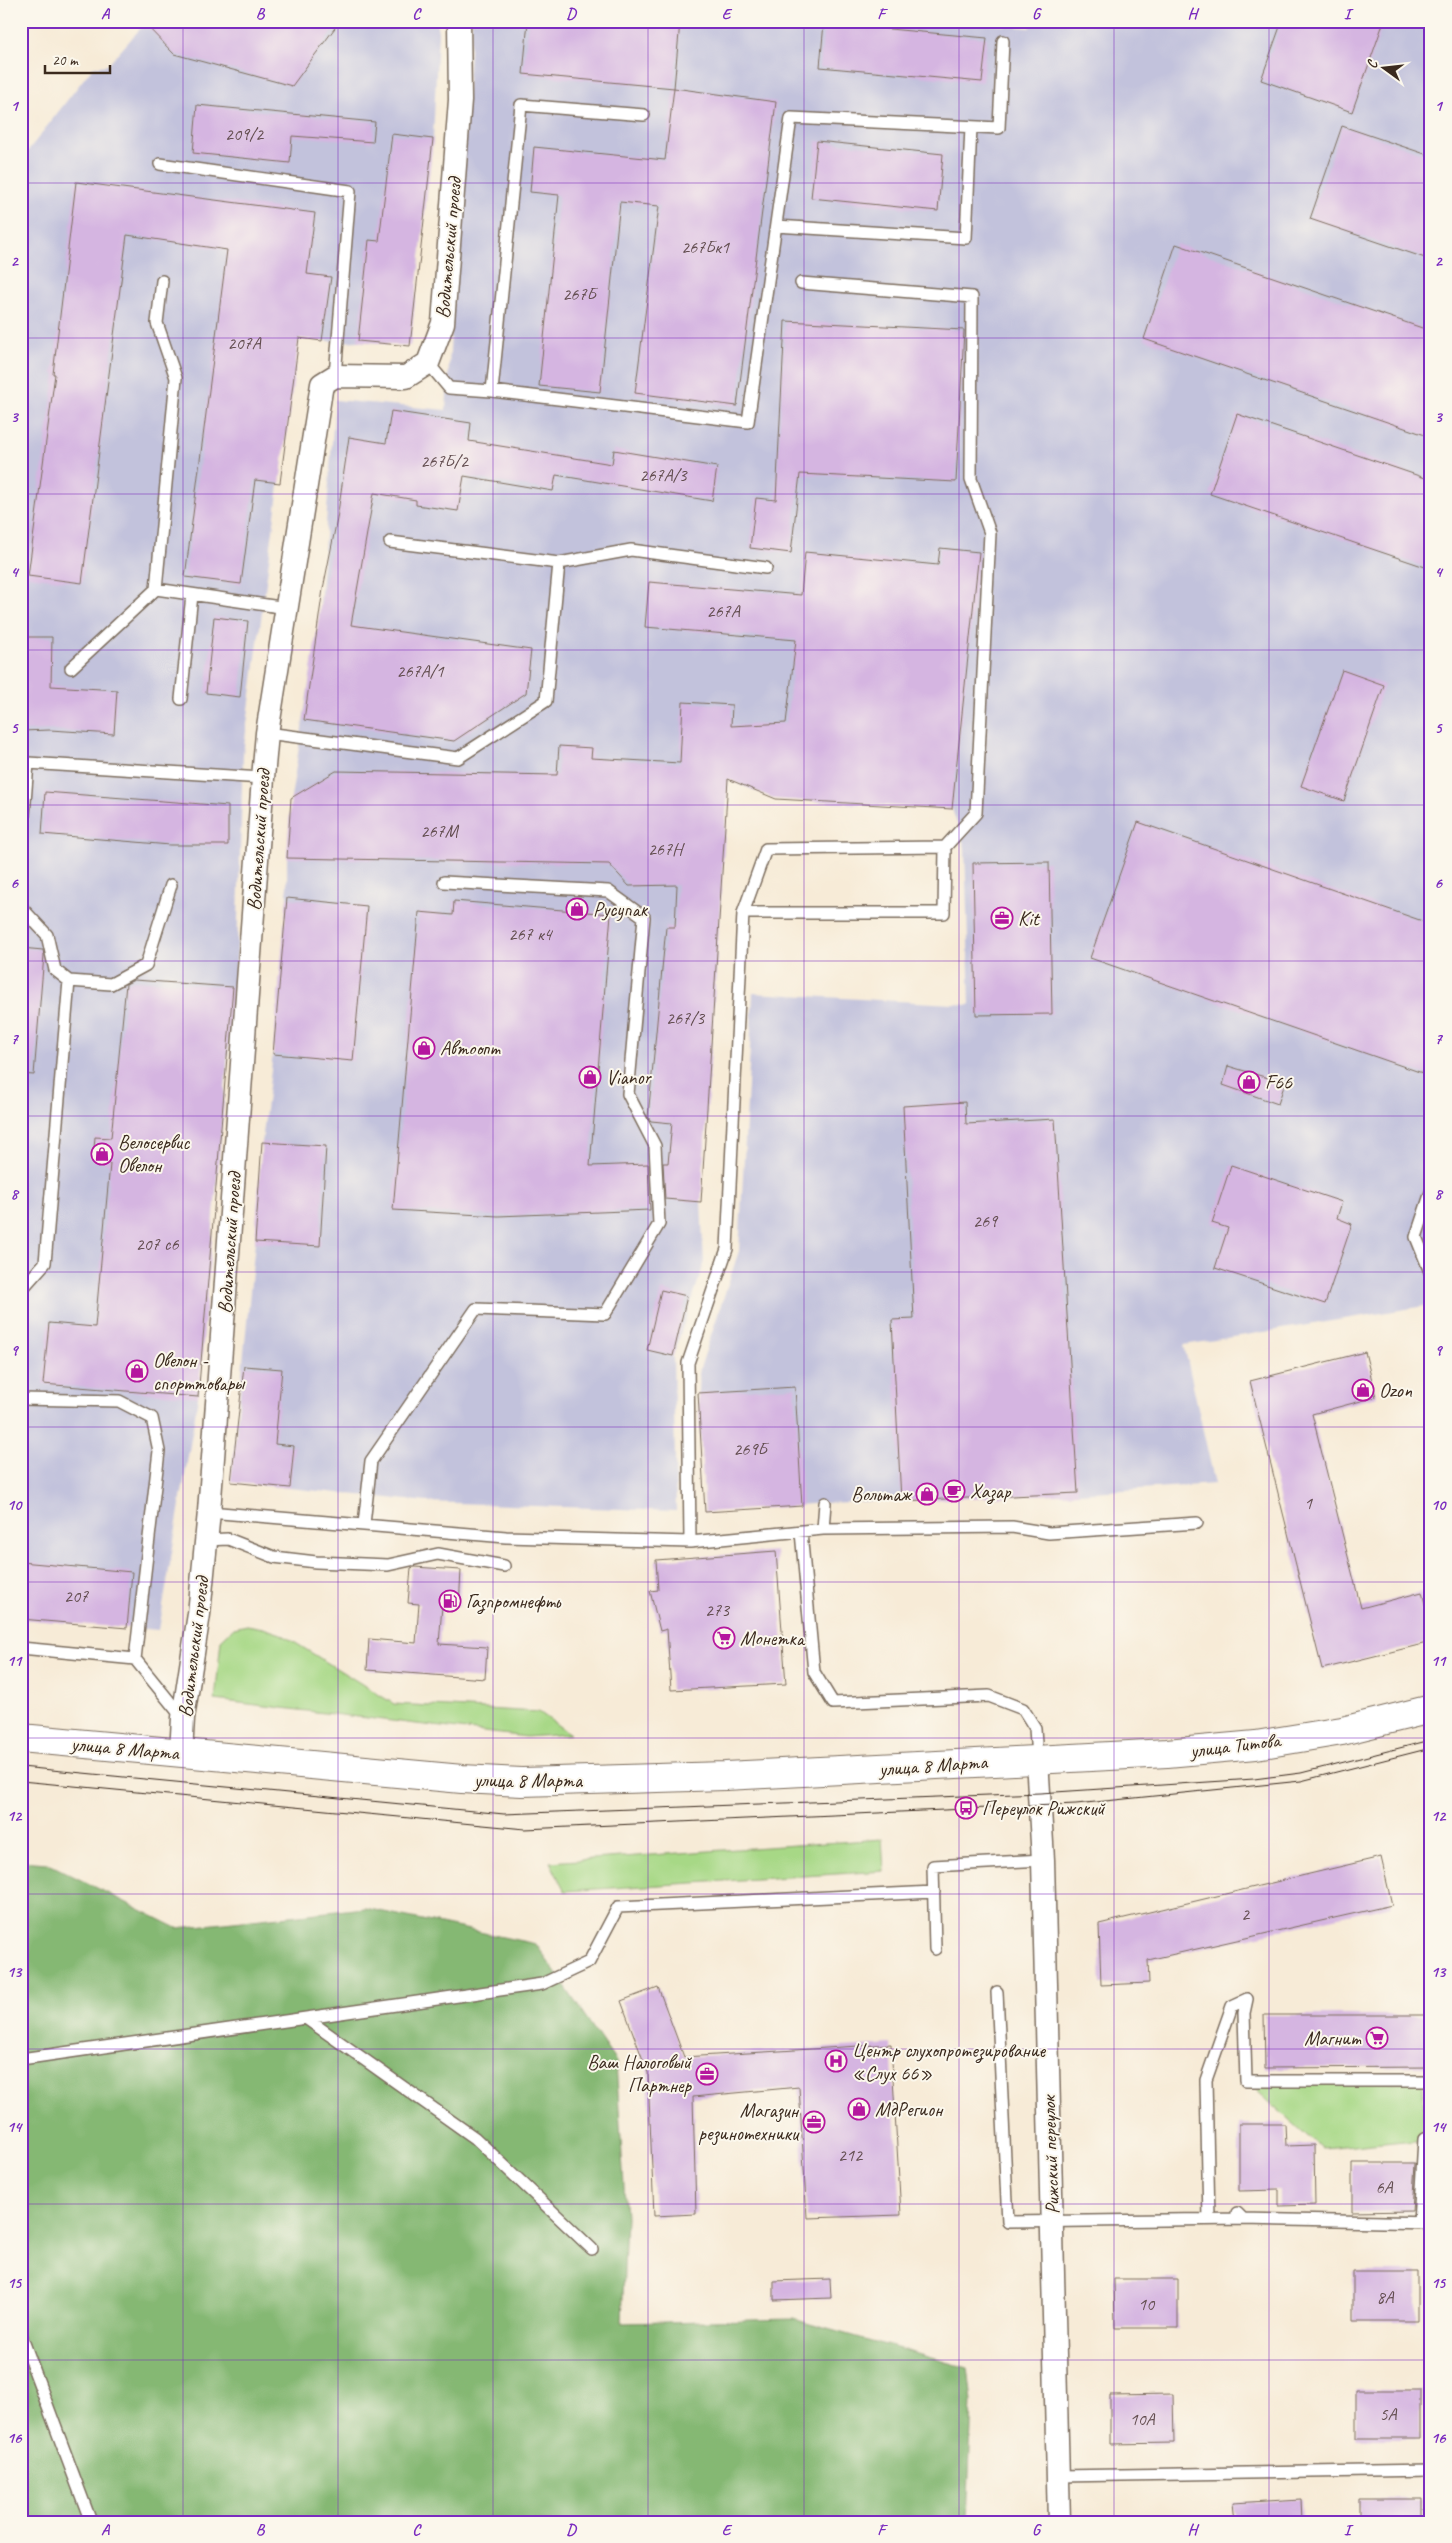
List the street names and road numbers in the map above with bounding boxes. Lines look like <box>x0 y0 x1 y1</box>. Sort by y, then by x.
street label: Водительский проезд <box>430 175 467 320</box>
street label: Водительский проезд <box>241 767 276 911</box>
street label: Водительский проезд <box>212 1170 247 1314</box>
street label: Водительский проезд <box>172 1573 215 1719</box>
street label: улица Титова <box>1188 1727 1283 1764</box>
street label: улица 8 Марта <box>69 1731 182 1766</box>
street label: улица 8 Марта <box>877 1749 990 1782</box>
street label: улица 8 Марта <box>473 1768 584 1793</box>
street label: Рижский переулок <box>1036 2094 1065 2215</box>

